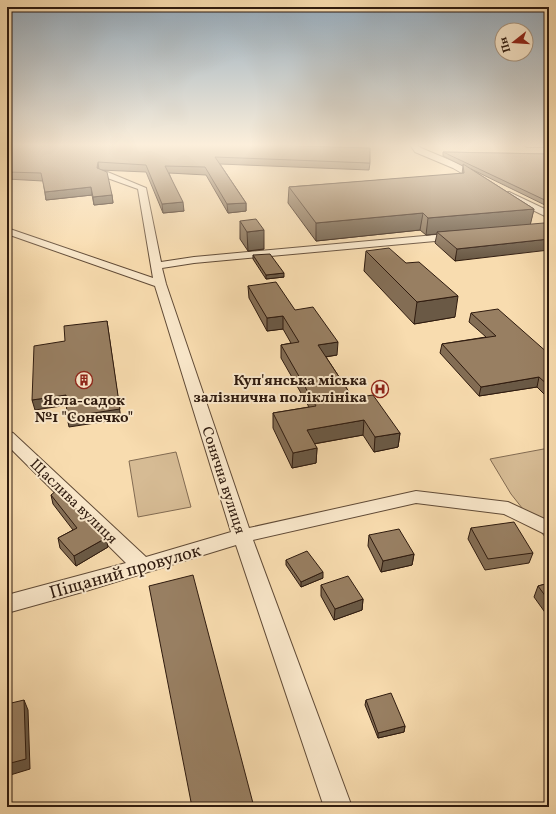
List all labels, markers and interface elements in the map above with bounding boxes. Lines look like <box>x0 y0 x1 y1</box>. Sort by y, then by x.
north arrow <box>494 22 534 62</box>
text: Пн <box>496 35 515 54</box>
building icon: Ясла-садок №1 "Сонечко" <box>74 370 94 390</box>
place label: Куп'янська міська залізнична поліклініка <box>193 371 367 409</box>
hospital icon: Куп'янська міська залізнична поліклініка <box>370 379 390 399</box>
place label: Ясла-садок №1 "Сонечко" <box>35 391 133 429</box>
street label: Сонячна вулиця <box>195 424 250 537</box>
street label: Щаслива вулиця <box>24 455 122 550</box>
street label: Піщаний провулок <box>47 539 205 606</box>

